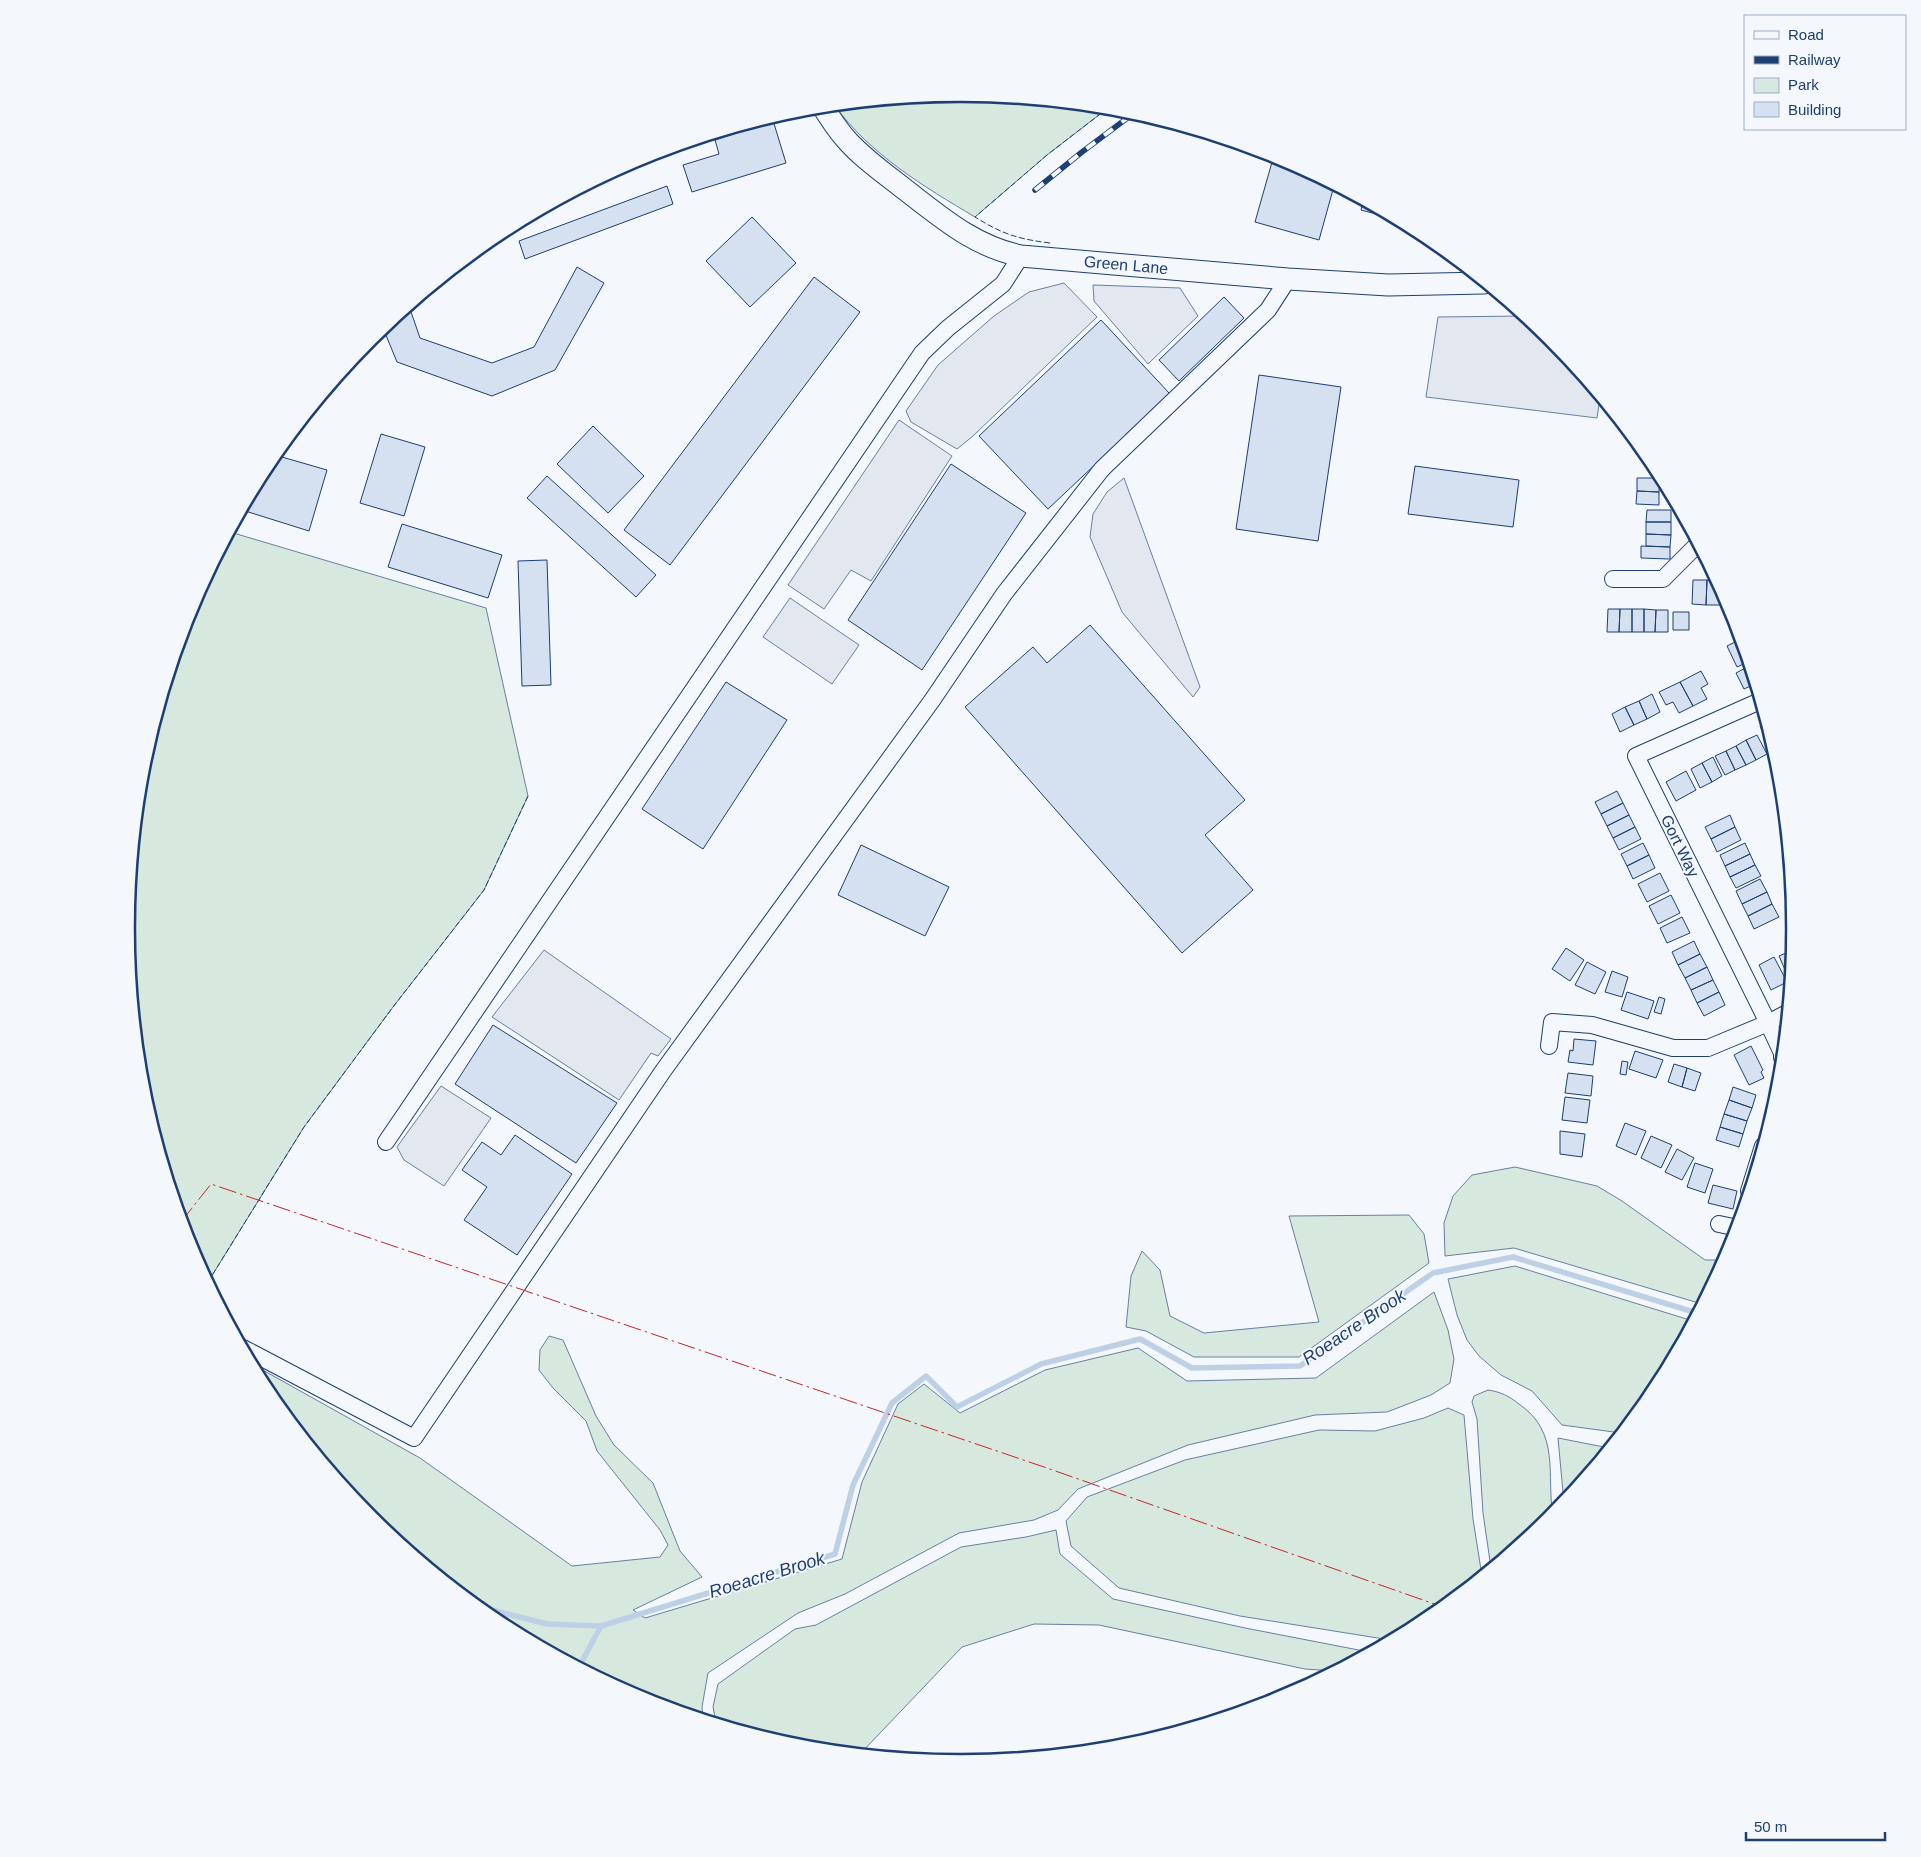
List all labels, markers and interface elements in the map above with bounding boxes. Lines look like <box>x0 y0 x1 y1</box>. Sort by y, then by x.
legend <box>1744 15 1906 130</box>
text: Road <box>1788 26 1824 43</box>
text: Railway <box>1788 51 1841 68</box>
text: Park <box>1788 76 1819 93</box>
text: Building <box>1788 101 1841 118</box>
street label: Green Lane <box>1083 253 1169 277</box>
street label: Gort Way <box>1658 812 1702 880</box>
water label: Roeacre Brook <box>1299 1285 1410 1369</box>
water label: Roeacre Brook <box>707 1548 828 1602</box>
scale bar <box>1746 1810 1885 1842</box>
text: 50 m <box>1754 1818 1787 1835</box>

